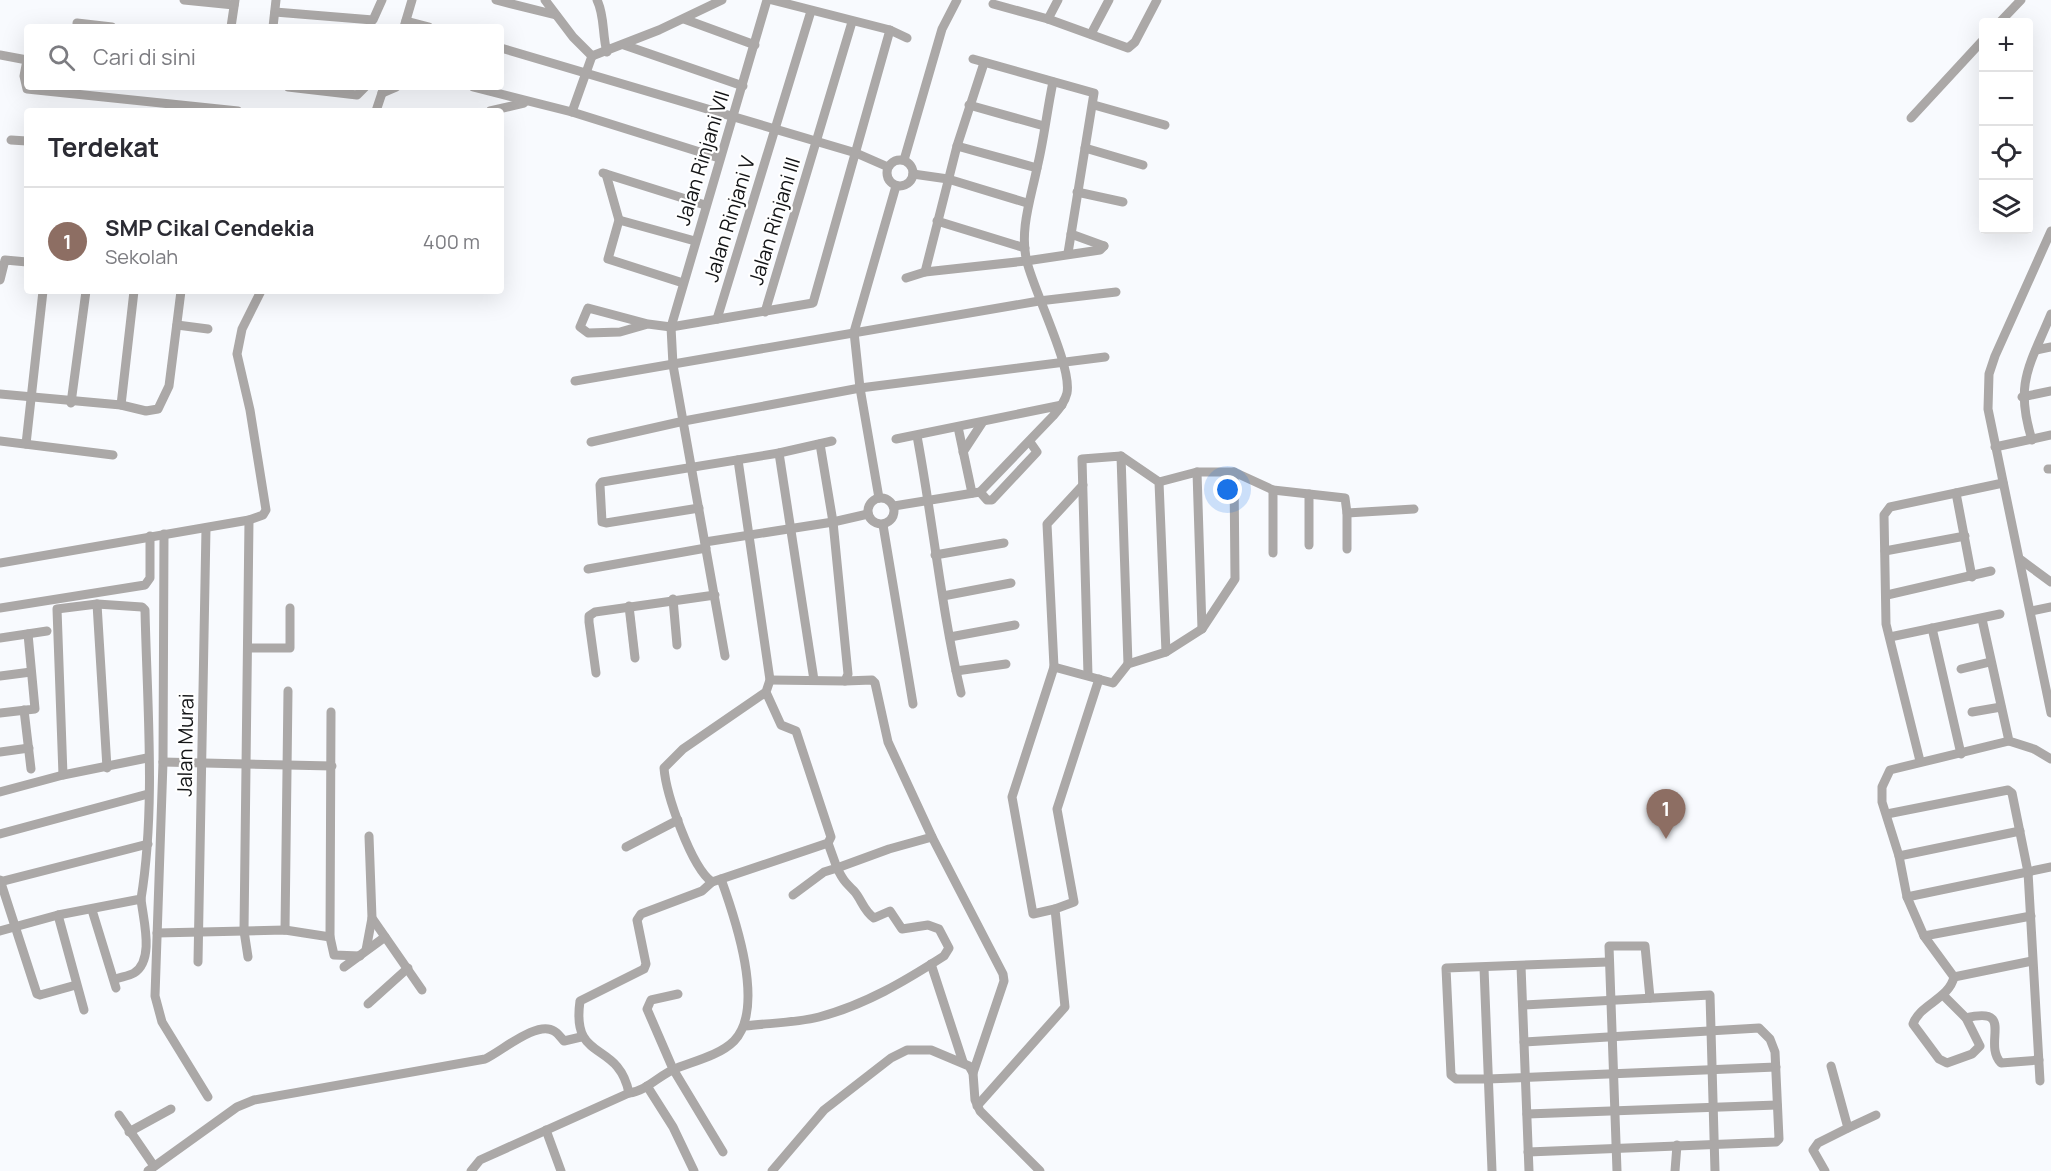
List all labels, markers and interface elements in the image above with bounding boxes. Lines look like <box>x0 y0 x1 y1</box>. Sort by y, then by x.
map controls <box>1979 18 2033 234</box>
button: + <box>1979 18 2033 72</box>
search box <box>24 24 504 90</box>
icon: search <box>45 41 78 74</box>
text: Cari di sini <box>93 42 196 72</box>
button: − <box>1979 72 2033 126</box>
street label: Jalan Rinjani VII <box>670 88 734 228</box>
button: locate <box>1979 126 2033 180</box>
text: Terdekat <box>48 129 159 165</box>
street label: Jalan Rinjani V <box>699 153 759 285</box>
street label: Jalan Rinjani III <box>742 154 806 288</box>
button: layers <box>1979 180 2033 234</box>
text: SMP Cikal Cendekia <box>105 213 314 243</box>
text: 1 <box>63 228 72 255</box>
text: 400 m <box>423 228 480 255</box>
text: Sekolah <box>105 243 178 270</box>
your location <box>1213 475 1242 504</box>
street label: Jalan Murai <box>171 693 199 797</box>
pin: 1 <box>1646 790 1686 839</box>

